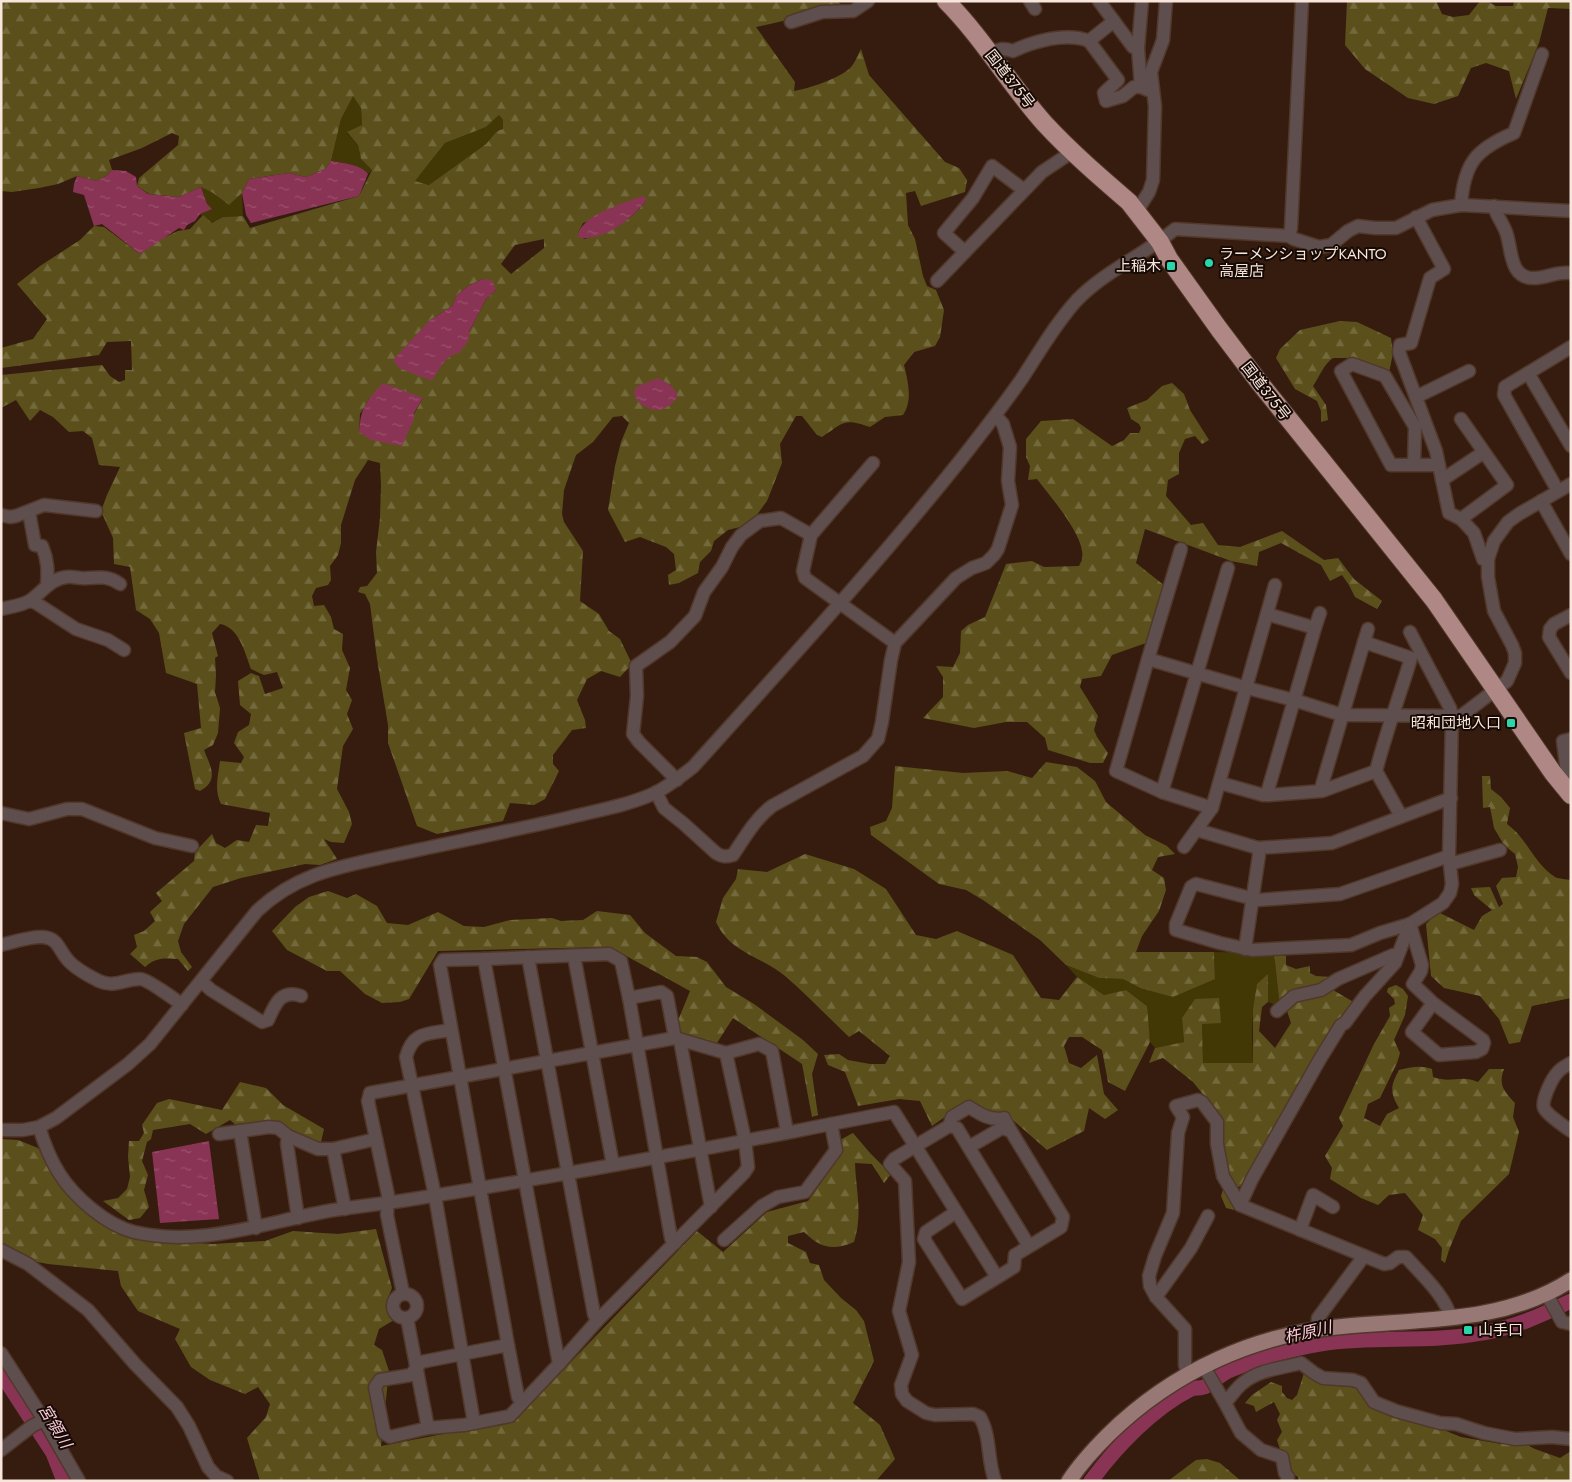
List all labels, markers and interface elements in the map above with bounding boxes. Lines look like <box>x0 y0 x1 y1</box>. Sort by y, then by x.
street label: 国道375号 <box>980 45 1040 113</box>
place label: ラーメンショップKANTO 高屋店 <box>1219 243 1387 282</box>
place label: 上稲木 <box>1116 255 1161 277</box>
marker: ラーメンショップKANTO 高屋店 <box>1203 257 1215 269</box>
marker: 上稲木 <box>1165 260 1177 272</box>
street label: 国道375号 <box>1236 357 1296 425</box>
place label: 昭和団地入口 <box>1411 712 1501 734</box>
marker: 昭和団地入口 <box>1505 717 1517 729</box>
water label: 杵原川 <box>1282 1315 1336 1349</box>
place label: 山手口 <box>1478 1319 1523 1341</box>
marker: 山手口 <box>1462 1324 1474 1336</box>
water label: 宮領川 <box>33 1399 78 1454</box>

